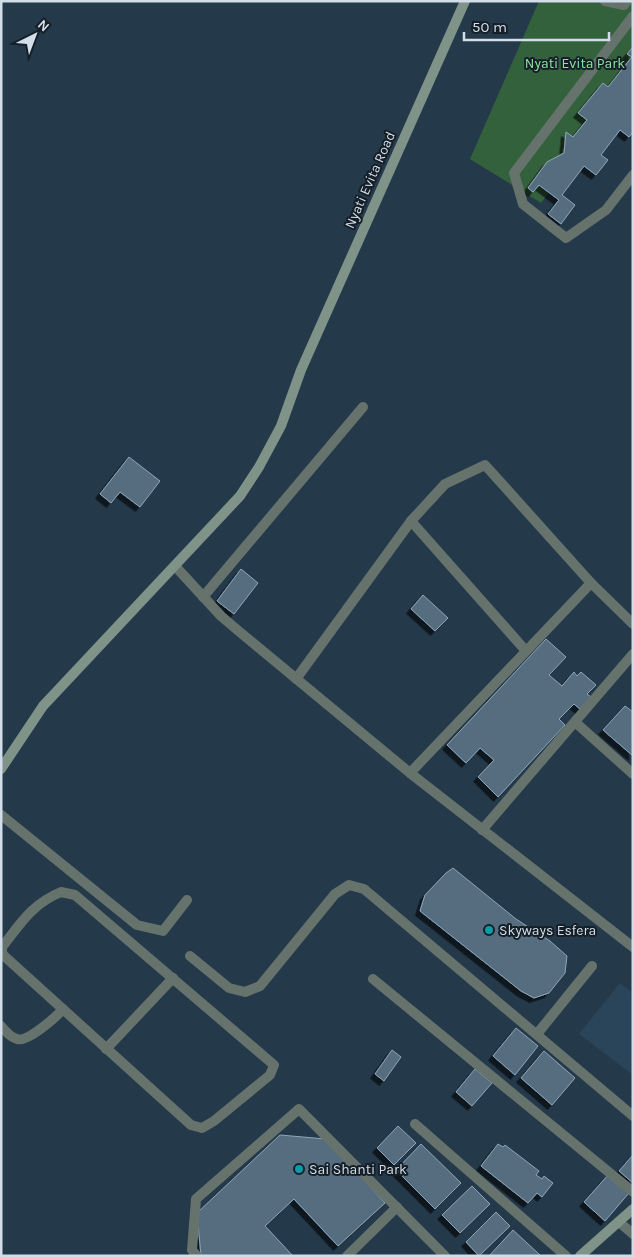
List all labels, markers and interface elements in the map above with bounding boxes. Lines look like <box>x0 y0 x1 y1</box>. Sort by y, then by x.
north arrow <box>10 10 60 60</box>
scale bar <box>464 10 609 42</box>
text: N <box>34 16 53 35</box>
text: 50 m <box>472 18 507 36</box>
park label: Nyati Evita Park <box>525 55 625 72</box>
street label: Nyati Evita Road <box>341 129 399 231</box>
place label: Skyways Esfera <box>499 922 596 939</box>
marker: Skyways Esfera <box>483 924 495 936</box>
place label: Sai Shanti Park <box>309 1161 407 1178</box>
marker: Sai Shanti Park <box>293 1163 305 1175</box>

